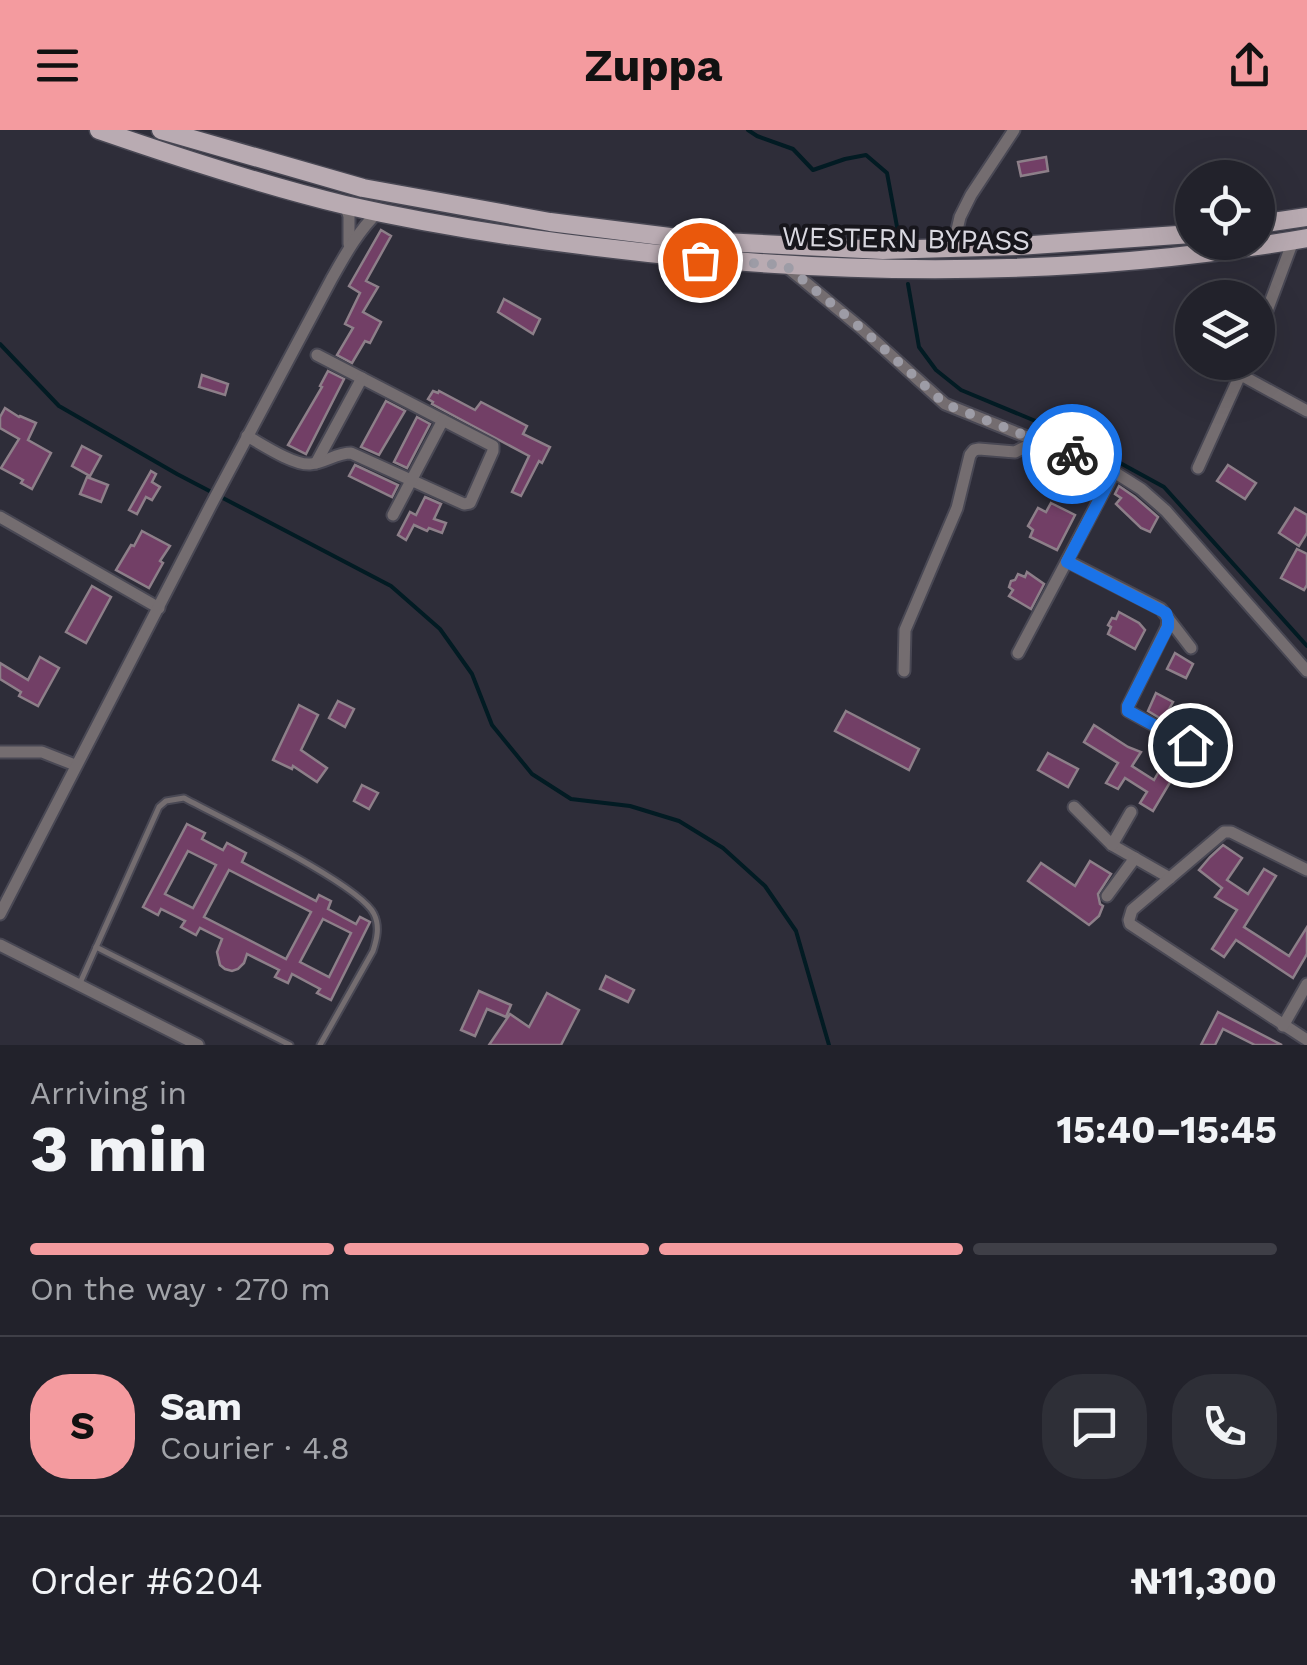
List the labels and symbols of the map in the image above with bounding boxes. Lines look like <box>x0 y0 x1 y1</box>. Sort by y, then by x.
pin <box>658 218 743 303</box>
street label: WESTERN BYPASS <box>781 220 1030 257</box>
courier <box>1022 404 1122 504</box>
pin <box>1148 703 1233 788</box>

